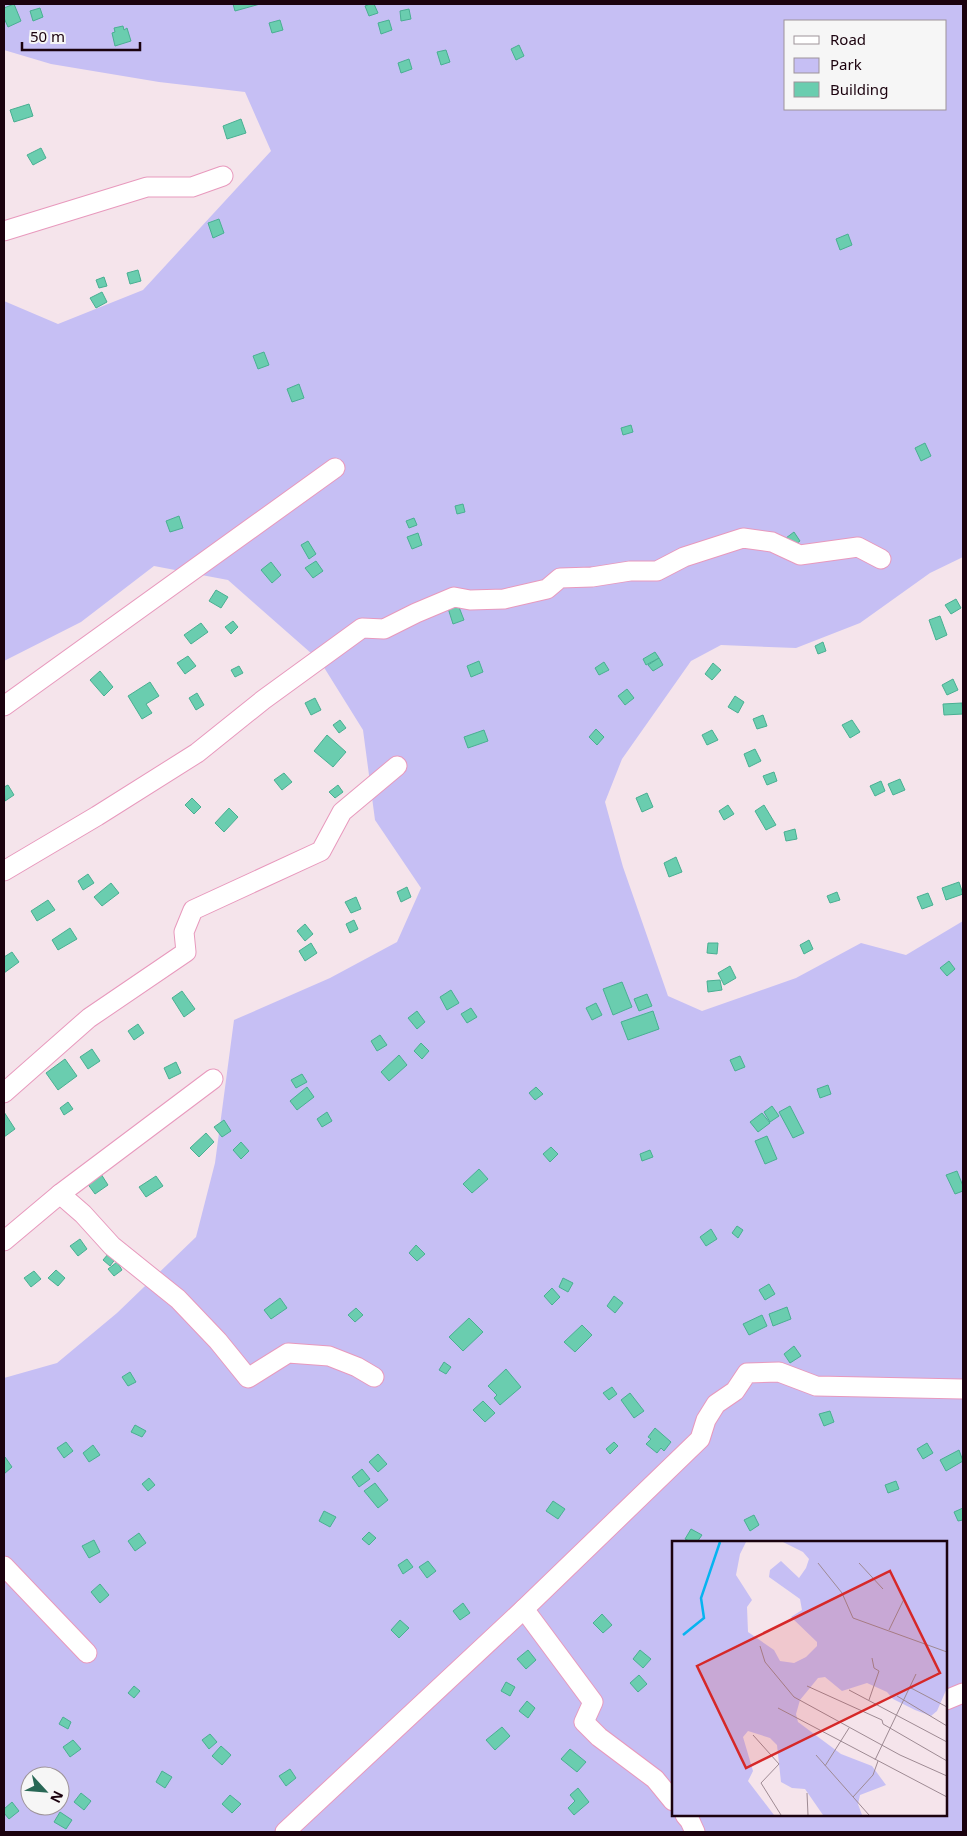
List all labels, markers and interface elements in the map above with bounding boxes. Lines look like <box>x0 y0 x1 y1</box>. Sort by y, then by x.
scale bar <box>22 20 140 52</box>
legend <box>784 20 947 110</box>
text: 50 m <box>30 26 65 46</box>
text: Road <box>830 29 866 49</box>
text: Park <box>830 54 862 74</box>
text: Building <box>830 79 888 99</box>
inset map <box>672 1541 947 1816</box>
north arrow <box>20 1766 70 1816</box>
text: N <box>46 1788 68 1806</box>

